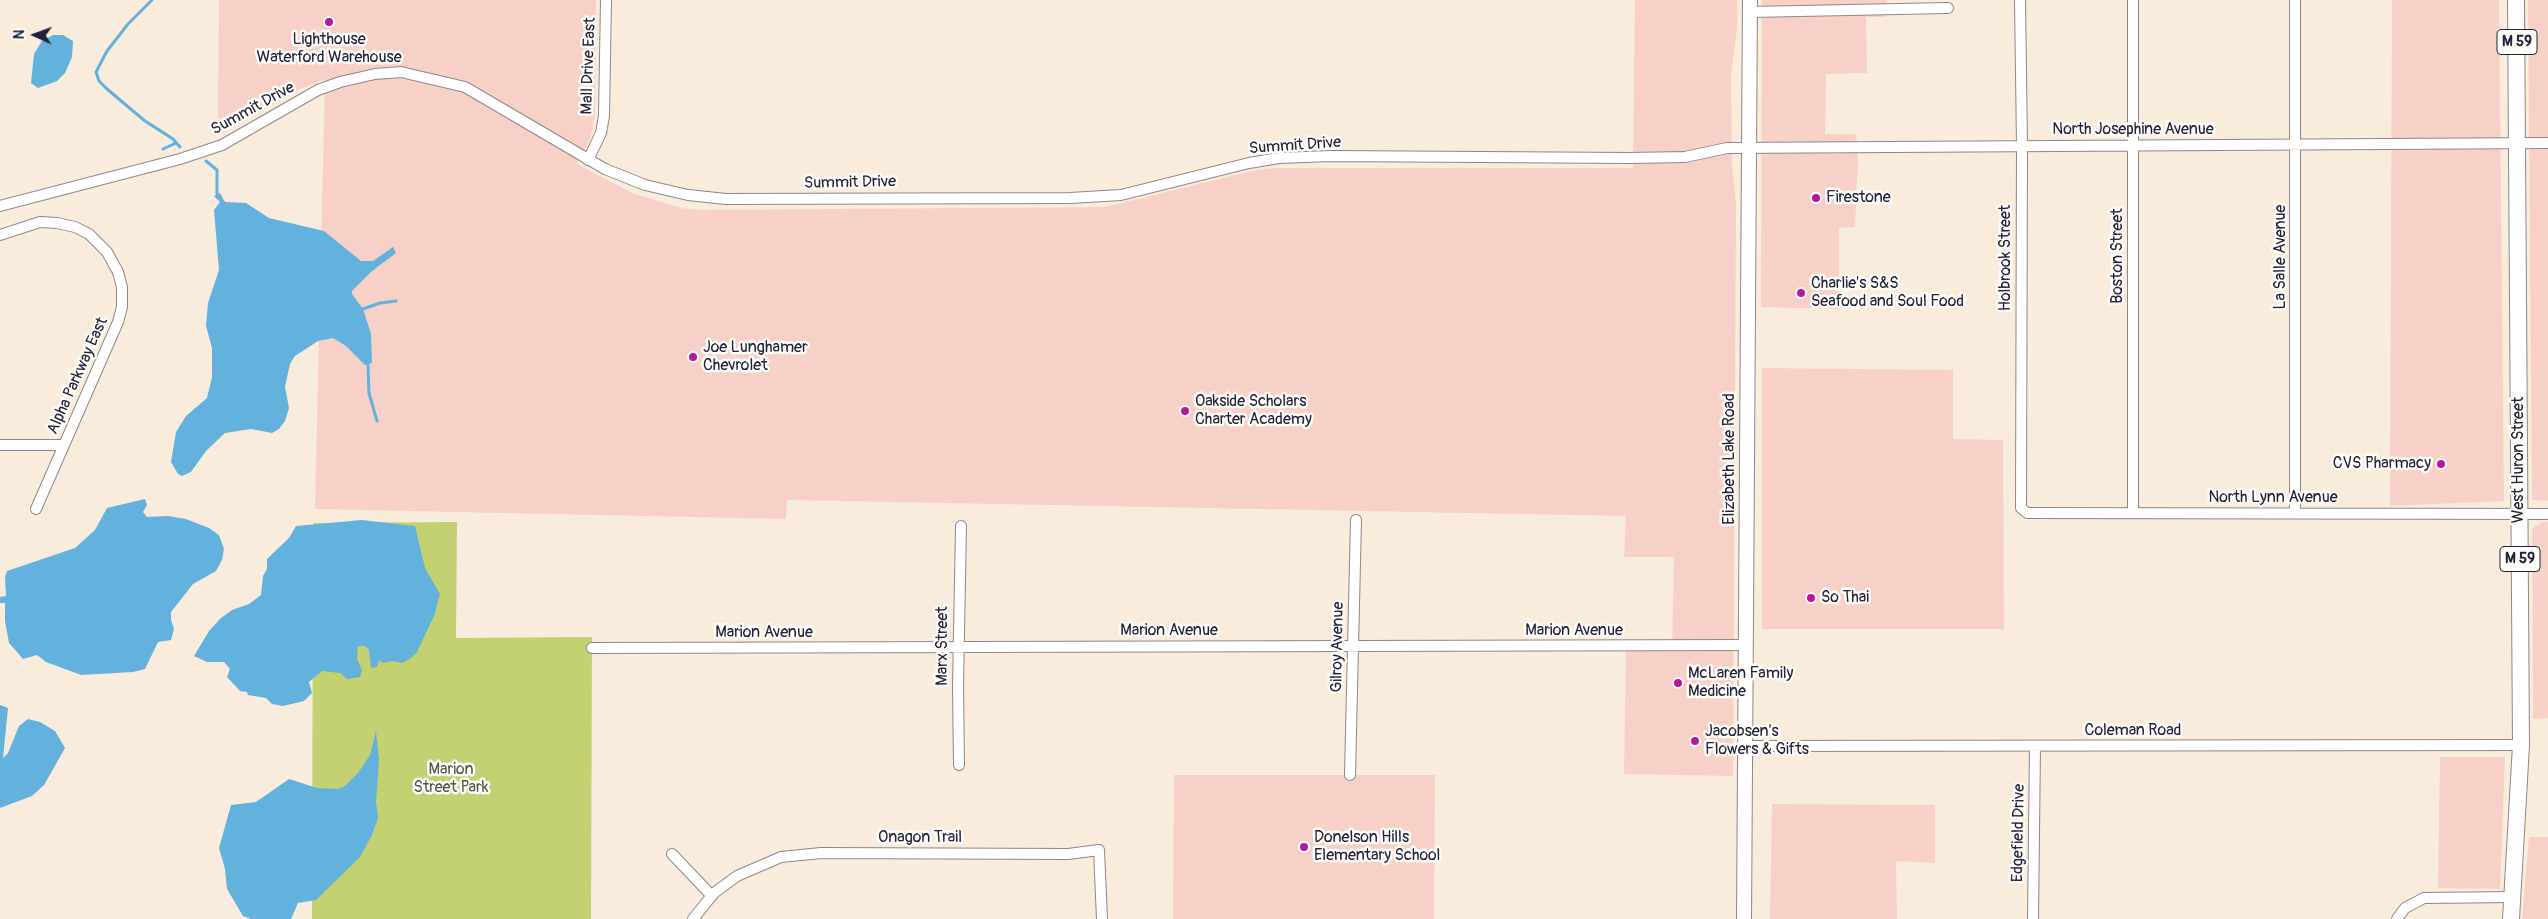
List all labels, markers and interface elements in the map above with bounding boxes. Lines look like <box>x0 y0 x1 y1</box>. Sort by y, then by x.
north arrow <box>10 10 60 60</box>
marker: Lighthouse Waterford Warehouse <box>323 16 335 28</box>
street label: Mall Drive East <box>578 17 600 115</box>
text: N <box>11 29 28 39</box>
place label: Lighthouse Waterford Warehouse <box>256 30 402 68</box>
road number: M 59 <box>2497 30 2537 54</box>
street label: Summit Drive <box>208 78 298 140</box>
street label: North Josephine Avenue <box>2052 120 2214 140</box>
street label: Summit Drive <box>1248 133 1342 159</box>
street label: Summit Drive <box>804 173 896 193</box>
place label: Firestone <box>1826 188 1891 208</box>
marker: Firestone <box>1810 192 1822 204</box>
street label: Holbrook Street <box>1996 205 2016 311</box>
street label: La Salle Avenue <box>2271 205 2291 309</box>
street label: Boston Street <box>2108 208 2128 304</box>
place label: Charlie's S&S Seafood and Soul Food <box>1811 274 1964 312</box>
marker: Charlie's S&S Seafood and Soul Food <box>1795 287 1807 299</box>
street label: Alpha Parkway East <box>44 315 112 437</box>
place label: Joe Lunghamer Chevrolet <box>703 338 808 376</box>
marker: Joe Lunghamer Chevrolet <box>687 351 699 363</box>
place label: Oakside Scholars Charter Academy <box>1195 392 1312 430</box>
street label: Elizabeth Lake Road <box>1720 393 1740 525</box>
street label: West Huron Street <box>2509 397 2529 523</box>
marker: Oakside Scholars Charter Academy <box>1179 405 1191 417</box>
place label: CVS Pharmacy <box>2333 454 2431 474</box>
marker: CVS Pharmacy <box>2435 458 2447 470</box>
street label: North Lynn Avenue <box>2208 488 2338 508</box>
road number: M 59 <box>2500 546 2540 572</box>
place label: So Thai <box>1821 588 1869 608</box>
marker: So Thai <box>1805 592 1817 604</box>
street label: Gilroy Avenue <box>1328 601 1348 693</box>
street label: Marx Street <box>933 606 953 686</box>
street label: Marion Avenue <box>1120 621 1218 641</box>
street label: Marion Avenue <box>1525 621 1623 641</box>
street label: Marion Avenue <box>715 623 813 643</box>
place label: McLaren Family Medicine <box>1688 664 1793 702</box>
marker: McLaren Family Medicine <box>1672 677 1684 689</box>
street label: Coleman Road <box>2085 721 2181 741</box>
place label: Jacobsen's Flowers & Gifts <box>1705 722 1809 760</box>
marker: Jacobsen's Flowers & Gifts <box>1689 735 1701 747</box>
park label: Marion Street Park <box>414 760 488 798</box>
street label: Edgefield Drive <box>2009 784 2029 882</box>
street label: Onagon Trail <box>878 828 962 848</box>
place label: Donelson Hills Elementary School <box>1314 828 1440 866</box>
marker: Donelson Hills Elementary School <box>1298 841 1310 853</box>

